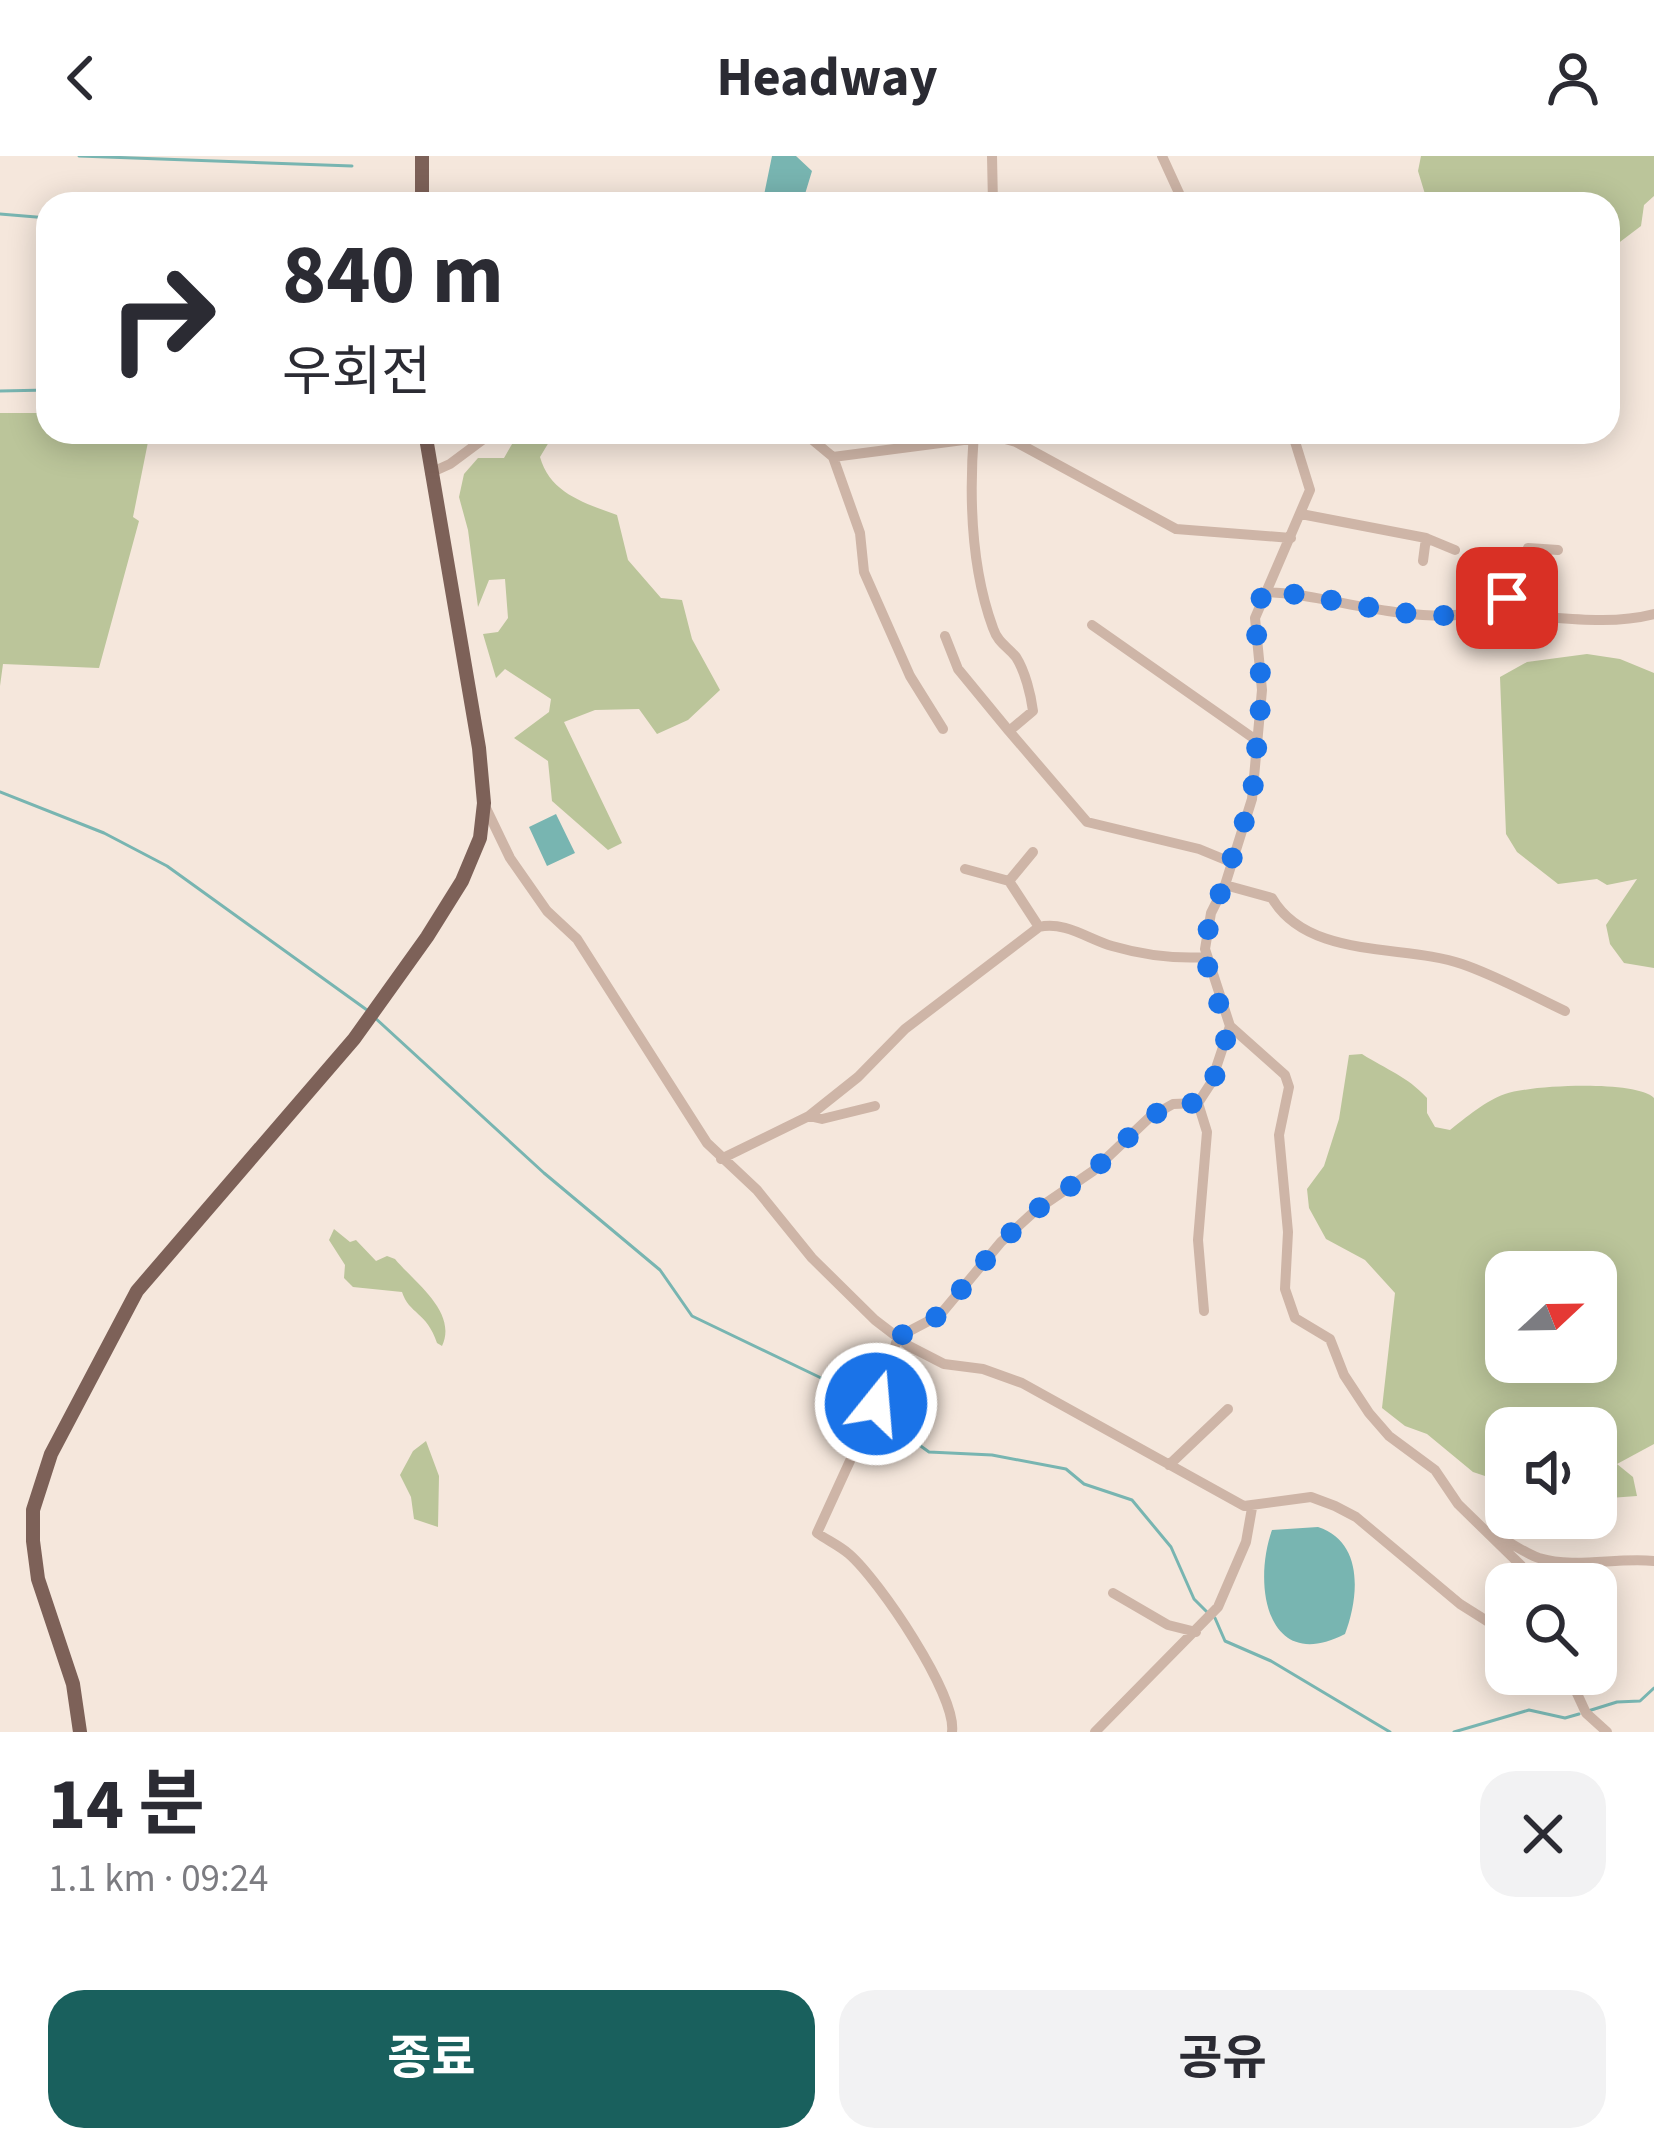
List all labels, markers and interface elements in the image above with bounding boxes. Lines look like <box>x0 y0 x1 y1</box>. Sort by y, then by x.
text: Headway <box>716 40 938 117</box>
icon: back <box>48 45 114 111</box>
icon: person <box>1540 45 1606 111</box>
text: 840 m <box>282 216 504 336</box>
icon: right <box>84 240 240 396</box>
text: 우회전 <box>282 335 431 412</box>
pin <box>1456 547 1558 649</box>
icon: arrive <box>1474 565 1540 631</box>
north arrow <box>1485 1251 1617 1383</box>
map controls <box>1485 1251 1617 1695</box>
position arrow <box>813 1341 939 1467</box>
button: sound <box>1485 1407 1617 1539</box>
button: search <box>1485 1563 1617 1695</box>
text: 14 분 <box>48 1754 205 1857</box>
button: close <box>1480 1771 1606 1897</box>
text: 1.1 km · 09:24 <box>48 1851 268 1907</box>
button: 종료 <box>48 1990 815 2128</box>
button: 공유 <box>839 1990 1606 2128</box>

